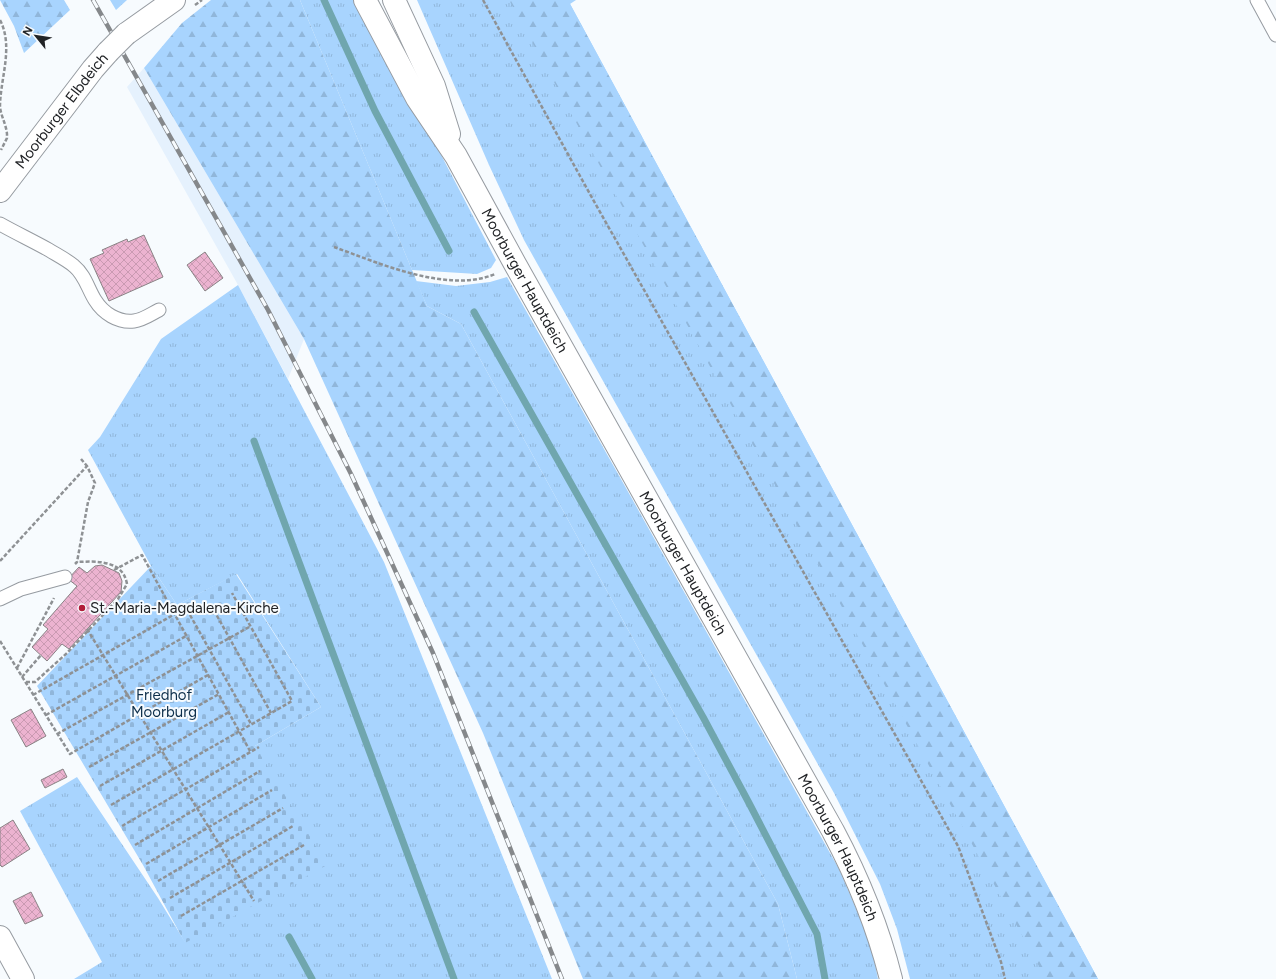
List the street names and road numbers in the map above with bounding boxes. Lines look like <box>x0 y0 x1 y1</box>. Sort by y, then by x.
street label: Moorburger Elbdeich <box>11 49 112 172</box>
street label: Moorburger Hauptdeich <box>477 205 572 356</box>
street label: Moorburger Hauptdeich <box>635 488 730 638</box>
street label: Moorburger Hauptdeich <box>794 771 882 924</box>

